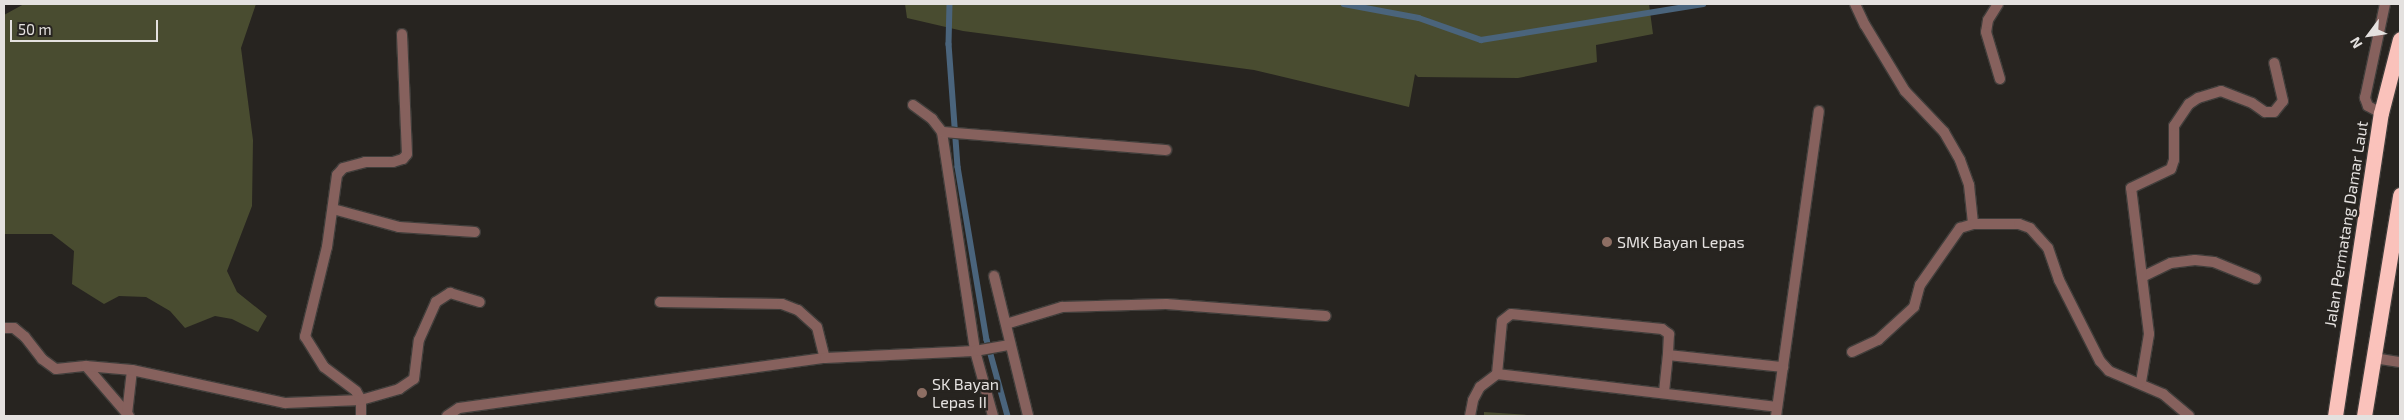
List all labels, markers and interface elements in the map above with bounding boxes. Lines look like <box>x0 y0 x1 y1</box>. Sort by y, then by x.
scale bar <box>12 10 160 42</box>
north arrow <box>2344 10 2394 60</box>
text: 50 m <box>18 20 52 38</box>
text: N <box>2346 34 2366 52</box>
street label: Jalan Permatang Damar Laut <box>2320 119 2372 329</box>
place label: SMK Bayan Lepas <box>1617 232 1745 252</box>
marker: SMK Bayan Lepas <box>1601 236 1613 248</box>
place label: SK Bayan Lepas II <box>932 374 999 412</box>
marker: SK Bayan Lepas II <box>916 387 928 399</box>

